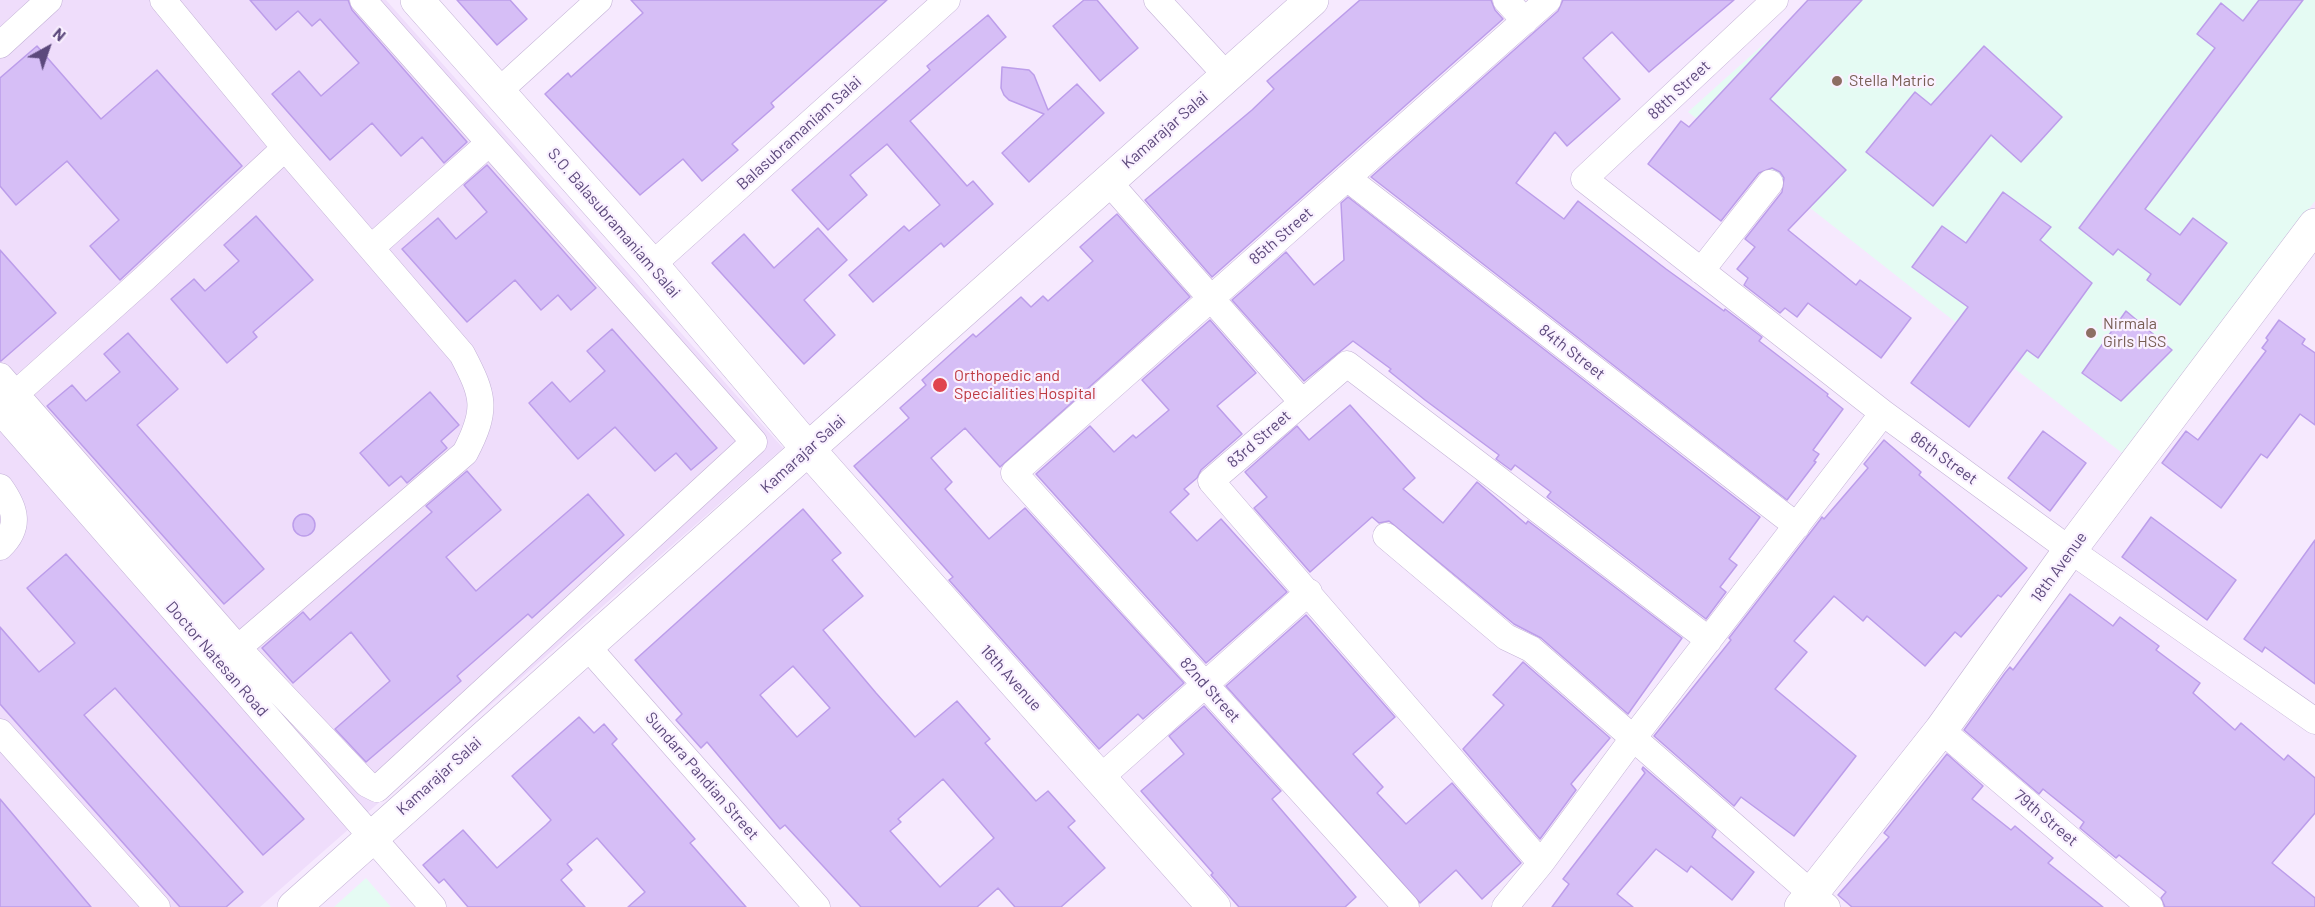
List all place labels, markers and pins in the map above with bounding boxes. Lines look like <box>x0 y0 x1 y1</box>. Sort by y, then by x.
place label: Stella Matric <box>1849 71 1935 91</box>
marker: Stella Matric <box>1830 74 1844 88</box>
place label: Nirmala Girls HSS <box>2103 314 2166 352</box>
marker: Nirmala Girls HSS <box>2084 326 2098 340</box>
place label: Orthopedic and Specialities Hospital <box>954 366 1096 404</box>
marker: Orthopedic and Specialities Hospital <box>931 376 949 394</box>

